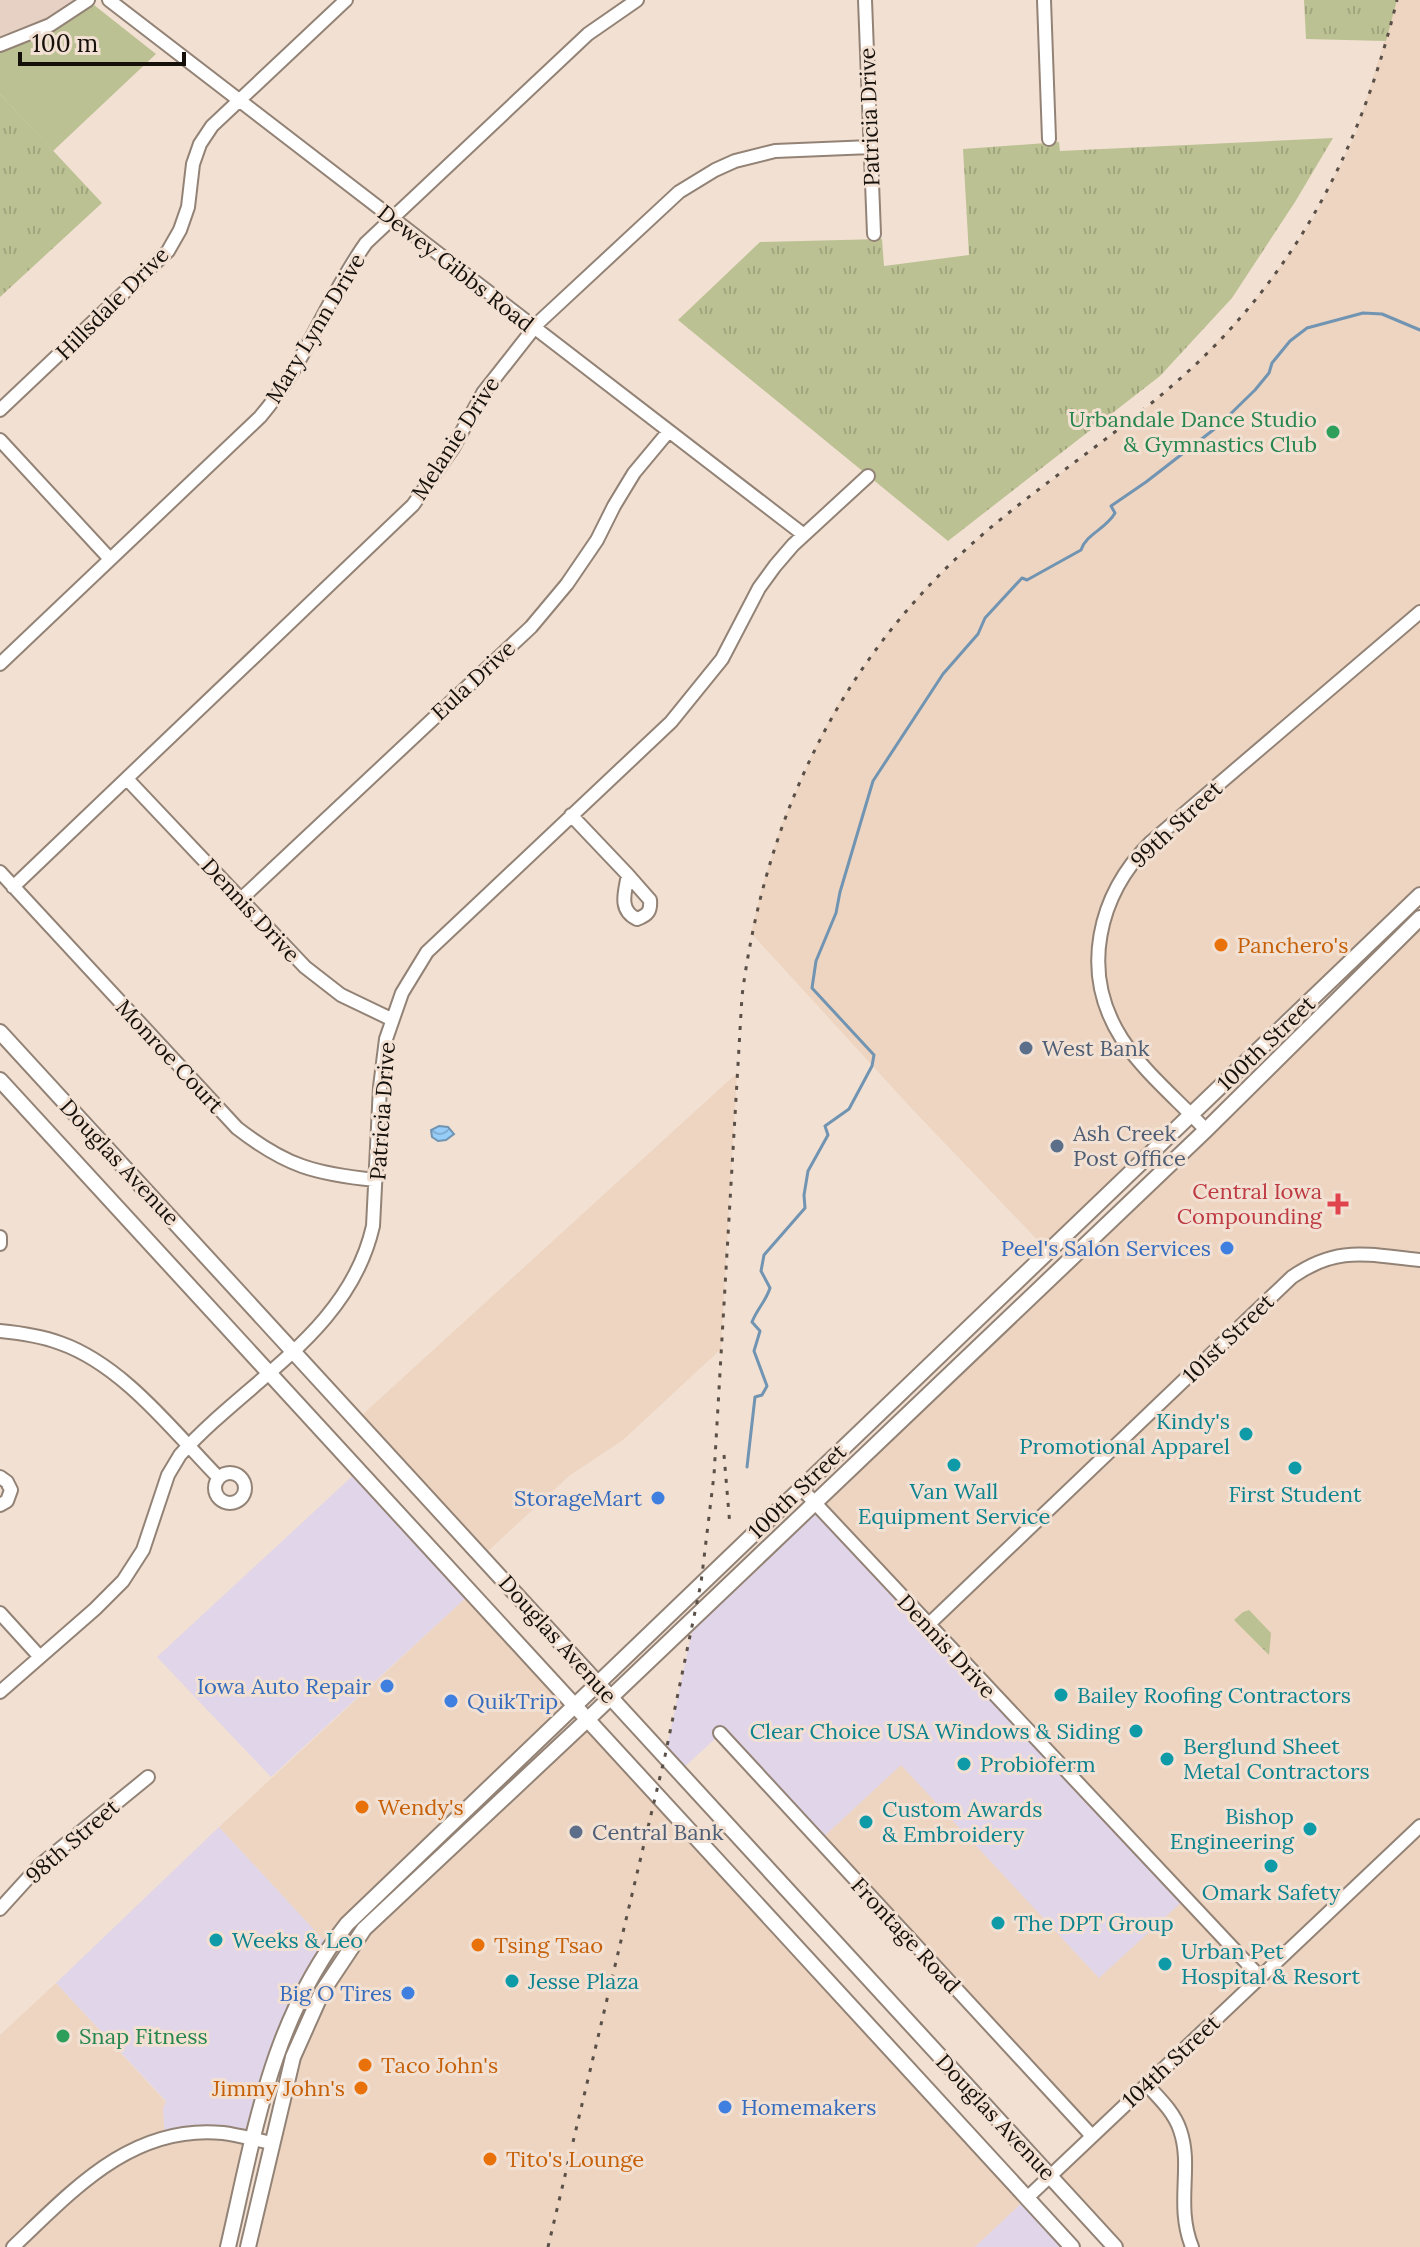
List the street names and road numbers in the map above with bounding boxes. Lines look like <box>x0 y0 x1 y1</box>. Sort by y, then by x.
street label: Patricia Drive <box>853 47 885 187</box>
street label: Dewey Gibbs Road <box>372 198 540 338</box>
street label: Hillsdale Drive <box>50 241 174 365</box>
street label: Mary Lynn Drive <box>259 248 371 408</box>
street label: Melanie Drive <box>405 371 505 505</box>
street label: Eula Drive <box>425 634 521 726</box>
street label: 99th Street <box>1124 774 1228 874</box>
street label: Dennis Drive <box>196 852 306 968</box>
street label: 100th Street <box>1211 989 1321 1097</box>
street label: Monroe Court <box>110 993 230 1119</box>
street label: Patricia Drive <box>363 1041 401 1181</box>
street label: Douglas Avenue <box>54 1093 186 1231</box>
street label: 101st Street <box>1176 1287 1280 1389</box>
street label: 100th Street <box>742 1437 852 1545</box>
street label: Douglas Avenue <box>493 1569 623 1709</box>
street label: Dennis Drive <box>892 1588 1002 1704</box>
street label: 98th Street <box>19 1792 125 1889</box>
street label: Frontage Road <box>845 1871 967 1999</box>
street label: 104th Street <box>1116 2008 1226 2113</box>
street label: Douglas Avenue <box>930 2048 1062 2186</box>

